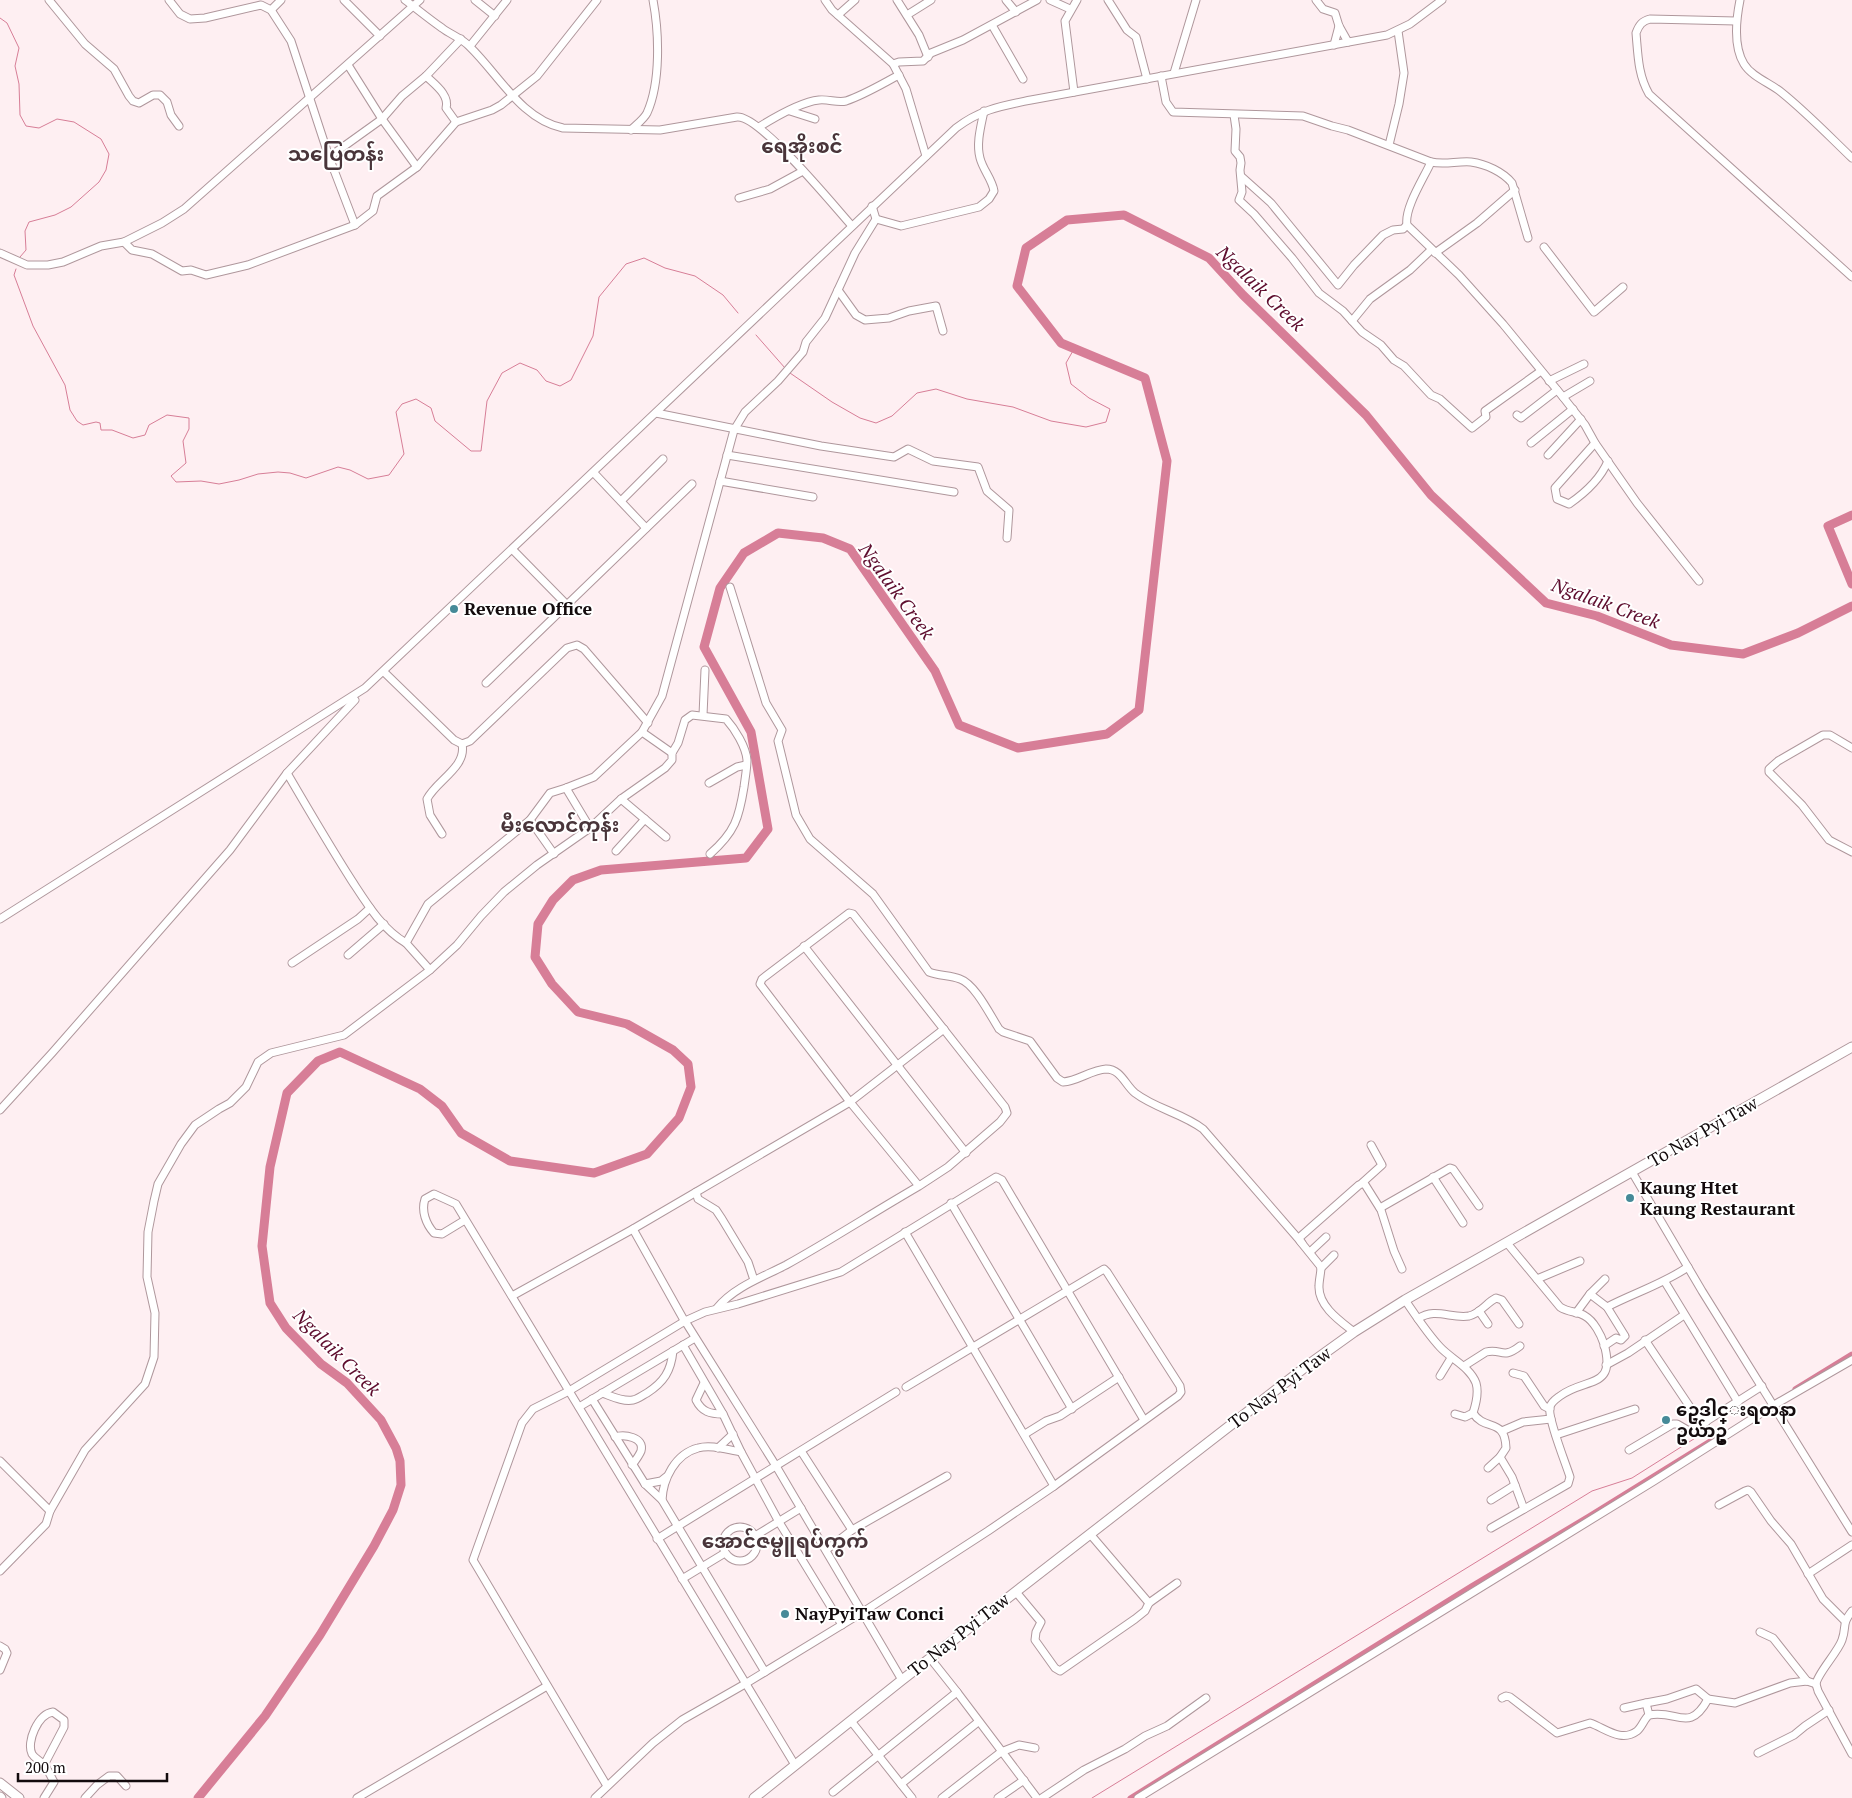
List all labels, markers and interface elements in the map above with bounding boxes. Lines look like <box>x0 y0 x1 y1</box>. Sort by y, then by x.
district label: ရေအိုးစင် <box>761 132 843 162</box>
district label: သပြေတန်း <box>288 140 384 170</box>
water label: Ngalaik Creek <box>1211 239 1311 337</box>
water label: Ngalaik Creek <box>853 537 941 645</box>
water label: Ngalaik Creek <box>1548 571 1665 634</box>
place label: Revenue Office <box>464 596 592 620</box>
marker: Revenue Office <box>448 603 460 615</box>
district label: မီးလောင်ကုန်း <box>501 811 619 841</box>
street label: To Nay Pyi Taw <box>1643 1090 1762 1172</box>
place label: Kaung Htet Kaung Restaurant <box>1640 1175 1795 1220</box>
marker: Kaung Htet Kaung Restaurant <box>1624 1192 1636 1204</box>
water label: Ngalaik Creek <box>288 1302 387 1401</box>
street label: To Nay Pyi Taw <box>1223 1340 1336 1434</box>
place label: ဥေဒါင္းရတနာ ဥယ်ာဥ္ <box>1676 1397 1796 1445</box>
marker: ဥေဒါင္းရတနာ ဥယ်ာဥ္ <box>1660 1414 1672 1426</box>
district label: အောင်ဇမ္ဗူရပ်ကွက် <box>702 1527 868 1557</box>
street label: To Nay Pyi Taw <box>903 1587 1015 1681</box>
place label: NayPyiTaw Conci <box>795 1601 944 1625</box>
marker: NayPyiTaw Conci <box>779 1608 791 1620</box>
scale bar <box>18 1750 166 1782</box>
text: 200 m <box>25 1757 66 1777</box>

